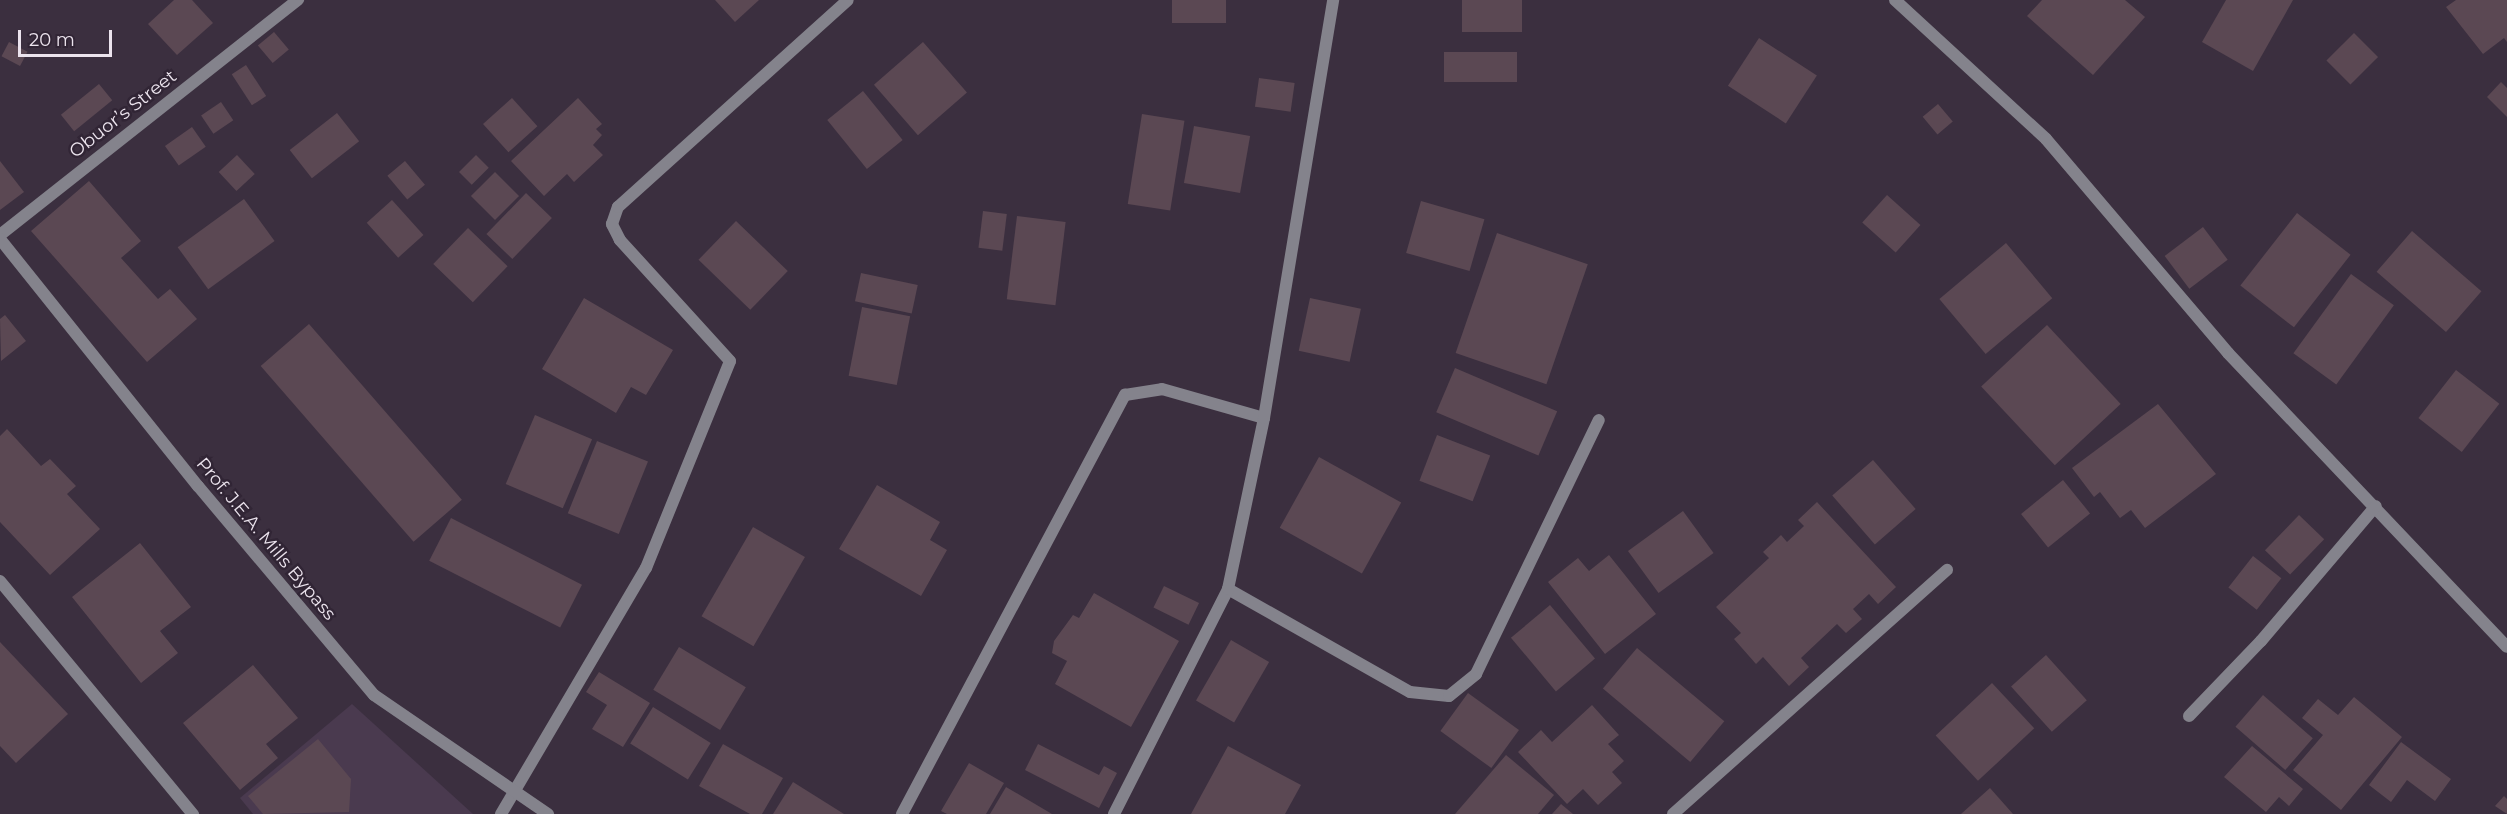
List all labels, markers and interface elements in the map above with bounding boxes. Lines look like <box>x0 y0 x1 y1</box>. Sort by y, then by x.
scale bar <box>21 18 116 56</box>
text: 20 m <box>29 29 75 51</box>
street label: Obuor’s Street <box>65 65 181 163</box>
street label: Prof. J.E.A. Mills Bypass <box>192 453 340 625</box>

